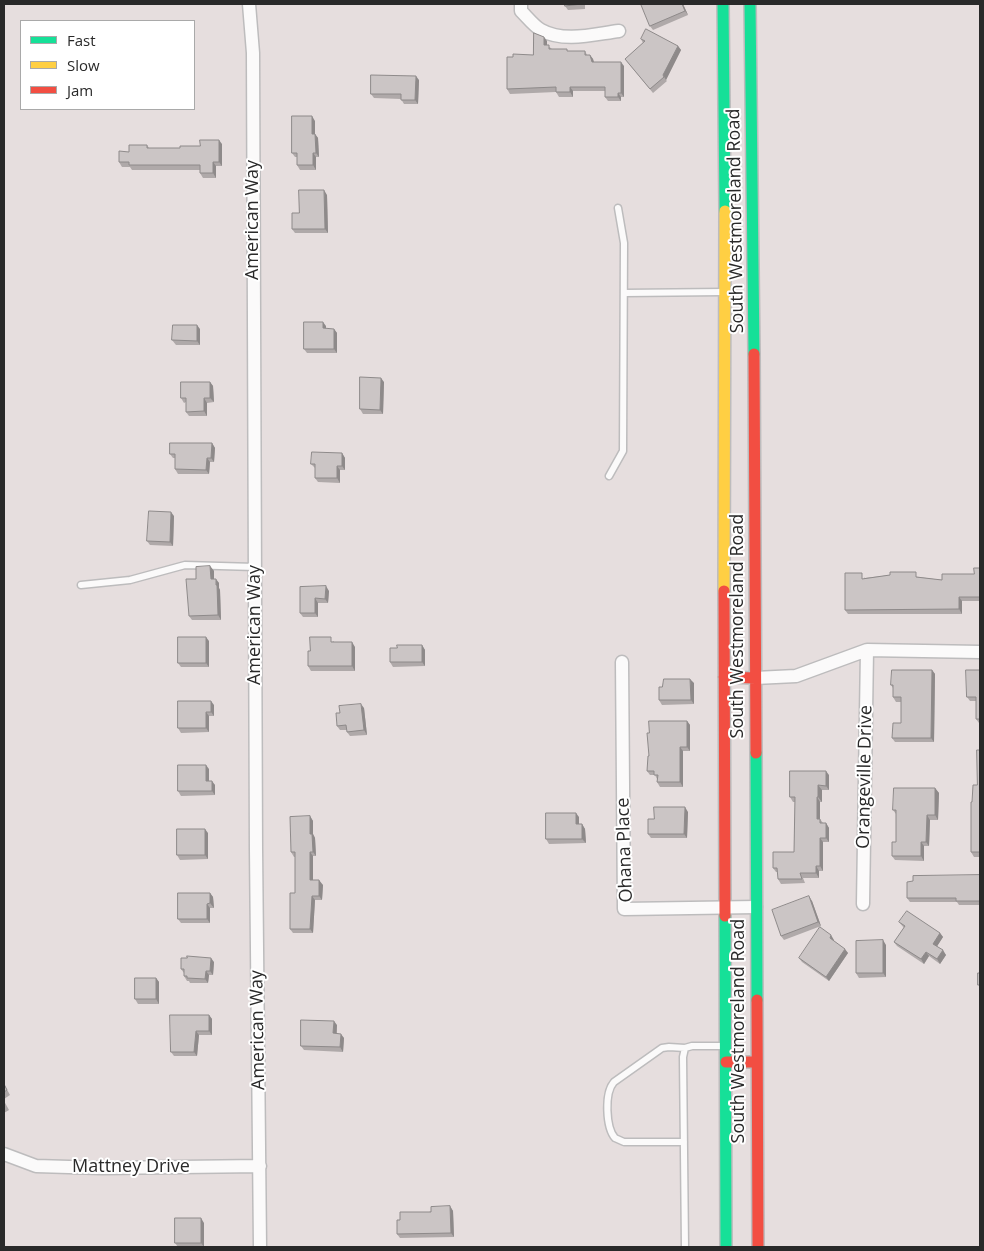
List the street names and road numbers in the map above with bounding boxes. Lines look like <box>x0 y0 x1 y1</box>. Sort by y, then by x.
street label: South Westmoreland Road <box>723 108 749 334</box>
street label: American Way <box>242 160 264 280</box>
street label: South Westmoreland Road <box>727 514 749 738</box>
street label: American Way <box>244 565 266 685</box>
street label: Orangeville Drive <box>853 705 877 849</box>
street label: Ohana Place <box>612 797 638 903</box>
street label: South Westmoreland Road <box>728 919 750 1143</box>
street label: American Way <box>246 970 270 1090</box>
street label: Mattney Drive <box>72 1156 190 1178</box>

